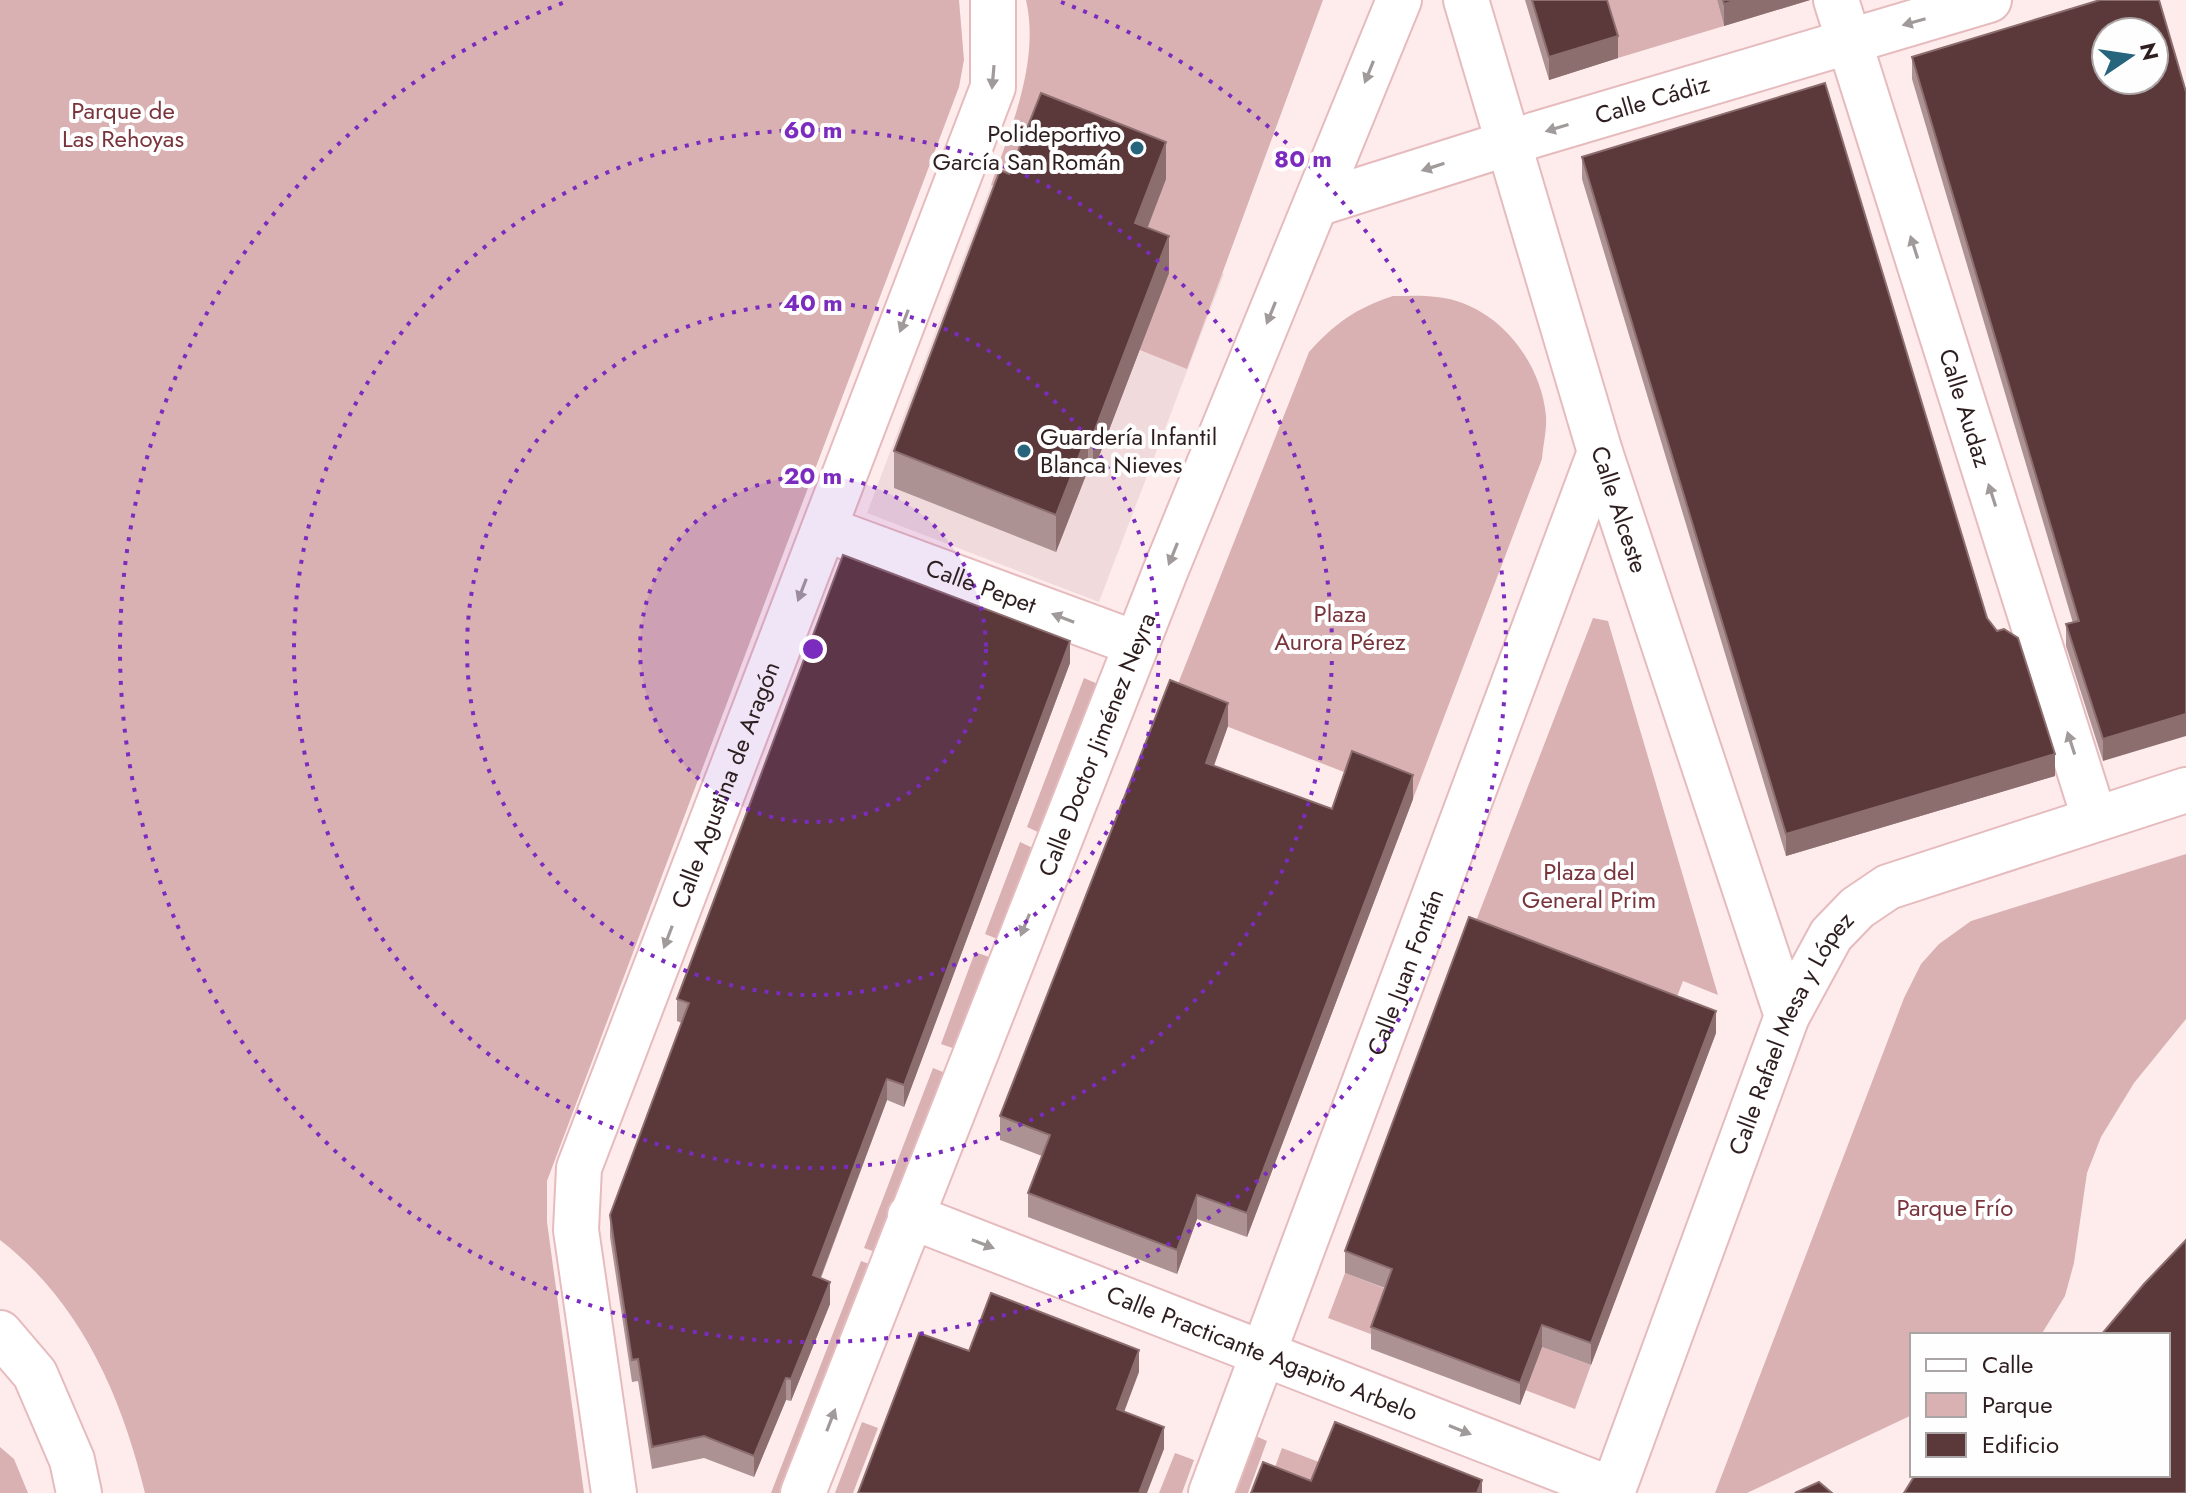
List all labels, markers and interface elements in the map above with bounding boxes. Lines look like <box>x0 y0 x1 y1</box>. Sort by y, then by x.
one-way arrow <box>1901 16 1925 29</box>
north arrow <box>2090 16 2170 96</box>
text: N <box>2132 39 2167 64</box>
one-way arrow <box>1363 60 1376 84</box>
one-way arrow <box>986 65 999 90</box>
street label: Calle Cádiz <box>1591 66 1713 133</box>
park label: Parque de Las Rehoyas <box>62 93 184 156</box>
text: 60 m <box>784 112 842 147</box>
place label: Polideportivo García San Román <box>933 116 1121 179</box>
one-way arrow <box>1545 122 1569 135</box>
marker: Polideportivo García San Román <box>1128 139 1146 157</box>
text: 80 m <box>1274 141 1332 176</box>
one-way arrow <box>1421 161 1445 174</box>
one-way arrow <box>1907 235 1920 259</box>
text: 40 m <box>783 285 843 320</box>
one-way arrow <box>1264 301 1277 325</box>
one-way arrow <box>897 309 910 333</box>
street label: Calle Audaz <box>1930 344 2001 472</box>
place label: Guardería Infantil Blanca Nieves <box>1040 419 1217 482</box>
street label: Calle Alceste <box>1582 441 1657 577</box>
marker: Guardería Infantil Blanca Nieves <box>1015 442 1033 460</box>
text: 20 m <box>784 458 842 493</box>
one-way arrow <box>1986 482 1998 506</box>
one-way arrow <box>1166 542 1179 566</box>
street label: Calle Pepet <box>921 550 1041 622</box>
one-way arrow <box>795 578 808 602</box>
park label: Plaza Aurora Pérez <box>1274 596 1406 659</box>
street label: Calle Doctor Jiménez Neyra <box>1029 607 1164 882</box>
one-way arrow <box>1051 611 1075 624</box>
centre of rings <box>799 635 827 663</box>
street label: Calle Agustina de Aragón <box>662 656 788 913</box>
one-way arrow <box>2064 730 2076 754</box>
park label: Plaza del General Prim <box>1522 854 1656 917</box>
street label: Calle Juan Fontán <box>1358 884 1452 1060</box>
street label: Calle Rafael Mesa y López <box>1719 903 1862 1160</box>
one-way arrow <box>1018 913 1031 937</box>
one-way arrow <box>661 925 674 949</box>
park label: Parque Frío <box>1897 1190 2013 1225</box>
one-way arrow <box>971 1238 995 1251</box>
street label: Calle Practicante Agapito Arbelo <box>1102 1276 1423 1429</box>
legend <box>1910 1333 2170 1477</box>
text: Calle <box>1982 1347 2033 1382</box>
text: Parque <box>1982 1387 2053 1422</box>
one-way arrow <box>825 1408 838 1432</box>
one-way arrow <box>1448 1424 1472 1437</box>
text: Edificio <box>1982 1427 2059 1462</box>

